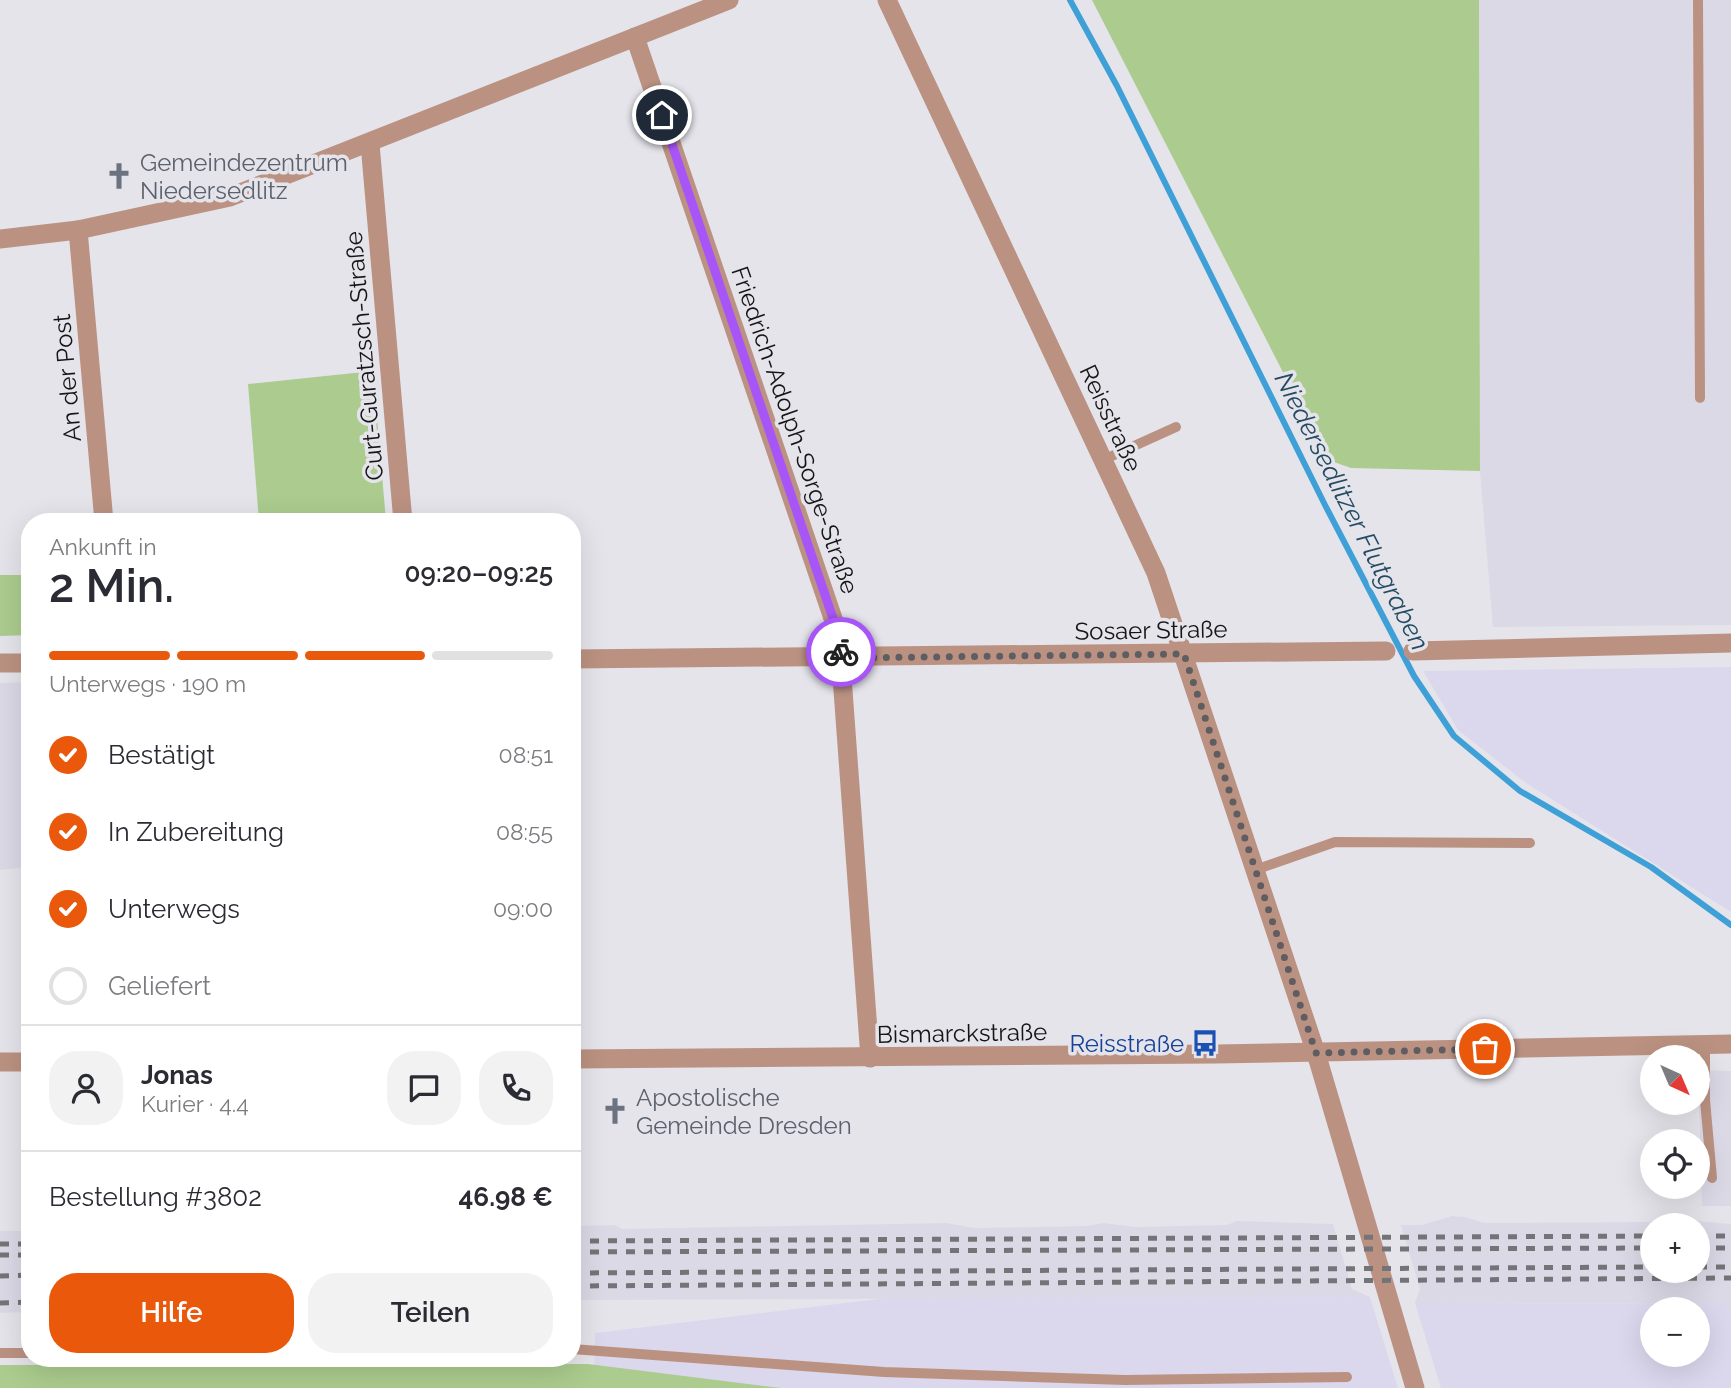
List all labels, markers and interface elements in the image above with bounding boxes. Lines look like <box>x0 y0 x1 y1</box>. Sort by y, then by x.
pin <box>632 85 692 145</box>
icon: home <box>643 96 681 134</box>
place label: Gemeindezentrum Niedersedlitz <box>140 148 348 205</box>
church icon: Gemeindezentrum Niedersedlitz <box>104 161 134 191</box>
street label: Curt-Guratzsch-Straße <box>339 230 389 482</box>
street label: Friedrich-Adolph-Sorge-Straße <box>725 262 865 598</box>
street label: An der Post <box>47 313 87 443</box>
street label: Reisstraße <box>1074 360 1148 476</box>
water label: Niedersedlitzer Flutgraben <box>1269 367 1435 655</box>
text: Ankunft in <box>49 533 157 560</box>
text: 09:20–09:25 <box>405 558 553 588</box>
text: 2 Min. <box>49 559 174 613</box>
street label: Sosaer Straße <box>1074 614 1228 646</box>
courier <box>806 617 876 687</box>
icon: bike <box>822 633 860 671</box>
text: Unterwegs · 190 m <box>49 670 246 697</box>
icon: check <box>49 736 87 774</box>
text: Bestätigt <box>108 740 215 770</box>
text: 08:51 <box>499 741 553 768</box>
icon: check <box>49 813 87 851</box>
text: In Zubereitung <box>108 817 284 847</box>
text: 08:55 <box>496 818 553 845</box>
icon: check <box>49 890 87 928</box>
text: Unterwegs <box>108 894 240 924</box>
text: 09:00 <box>493 895 553 922</box>
text: Geliefert <box>108 971 211 1001</box>
street label: Bismarckstraße <box>877 1017 1047 1049</box>
pin <box>1455 1019 1515 1079</box>
bus stop icon: Reisstraße <box>1190 1028 1220 1058</box>
place label: Reisstraße <box>1069 1029 1184 1058</box>
icon: bag <box>1466 1030 1504 1068</box>
north arrow <box>1640 1045 1710 1115</box>
map controls <box>1640 1045 1710 1367</box>
button: person <box>49 1051 123 1125</box>
button: chat <box>387 1051 461 1125</box>
button: phone <box>479 1051 553 1125</box>
text: Jonas <box>141 1060 213 1090</box>
place label: Apostolische Gemeinde Dresden <box>636 1083 852 1140</box>
text: Kurier · 4.4 <box>141 1090 249 1117</box>
church icon: Apostolische Gemeinde Dresden <box>600 1096 630 1126</box>
button: locate <box>1640 1129 1710 1199</box>
text: Bestellung #3802 <box>49 1182 262 1212</box>
text: 46.98 € <box>459 1182 553 1212</box>
button: + <box>1640 1213 1710 1283</box>
button: Hilfe <box>49 1273 294 1353</box>
button: Teilen <box>308 1273 553 1353</box>
button: − <box>1640 1297 1710 1367</box>

